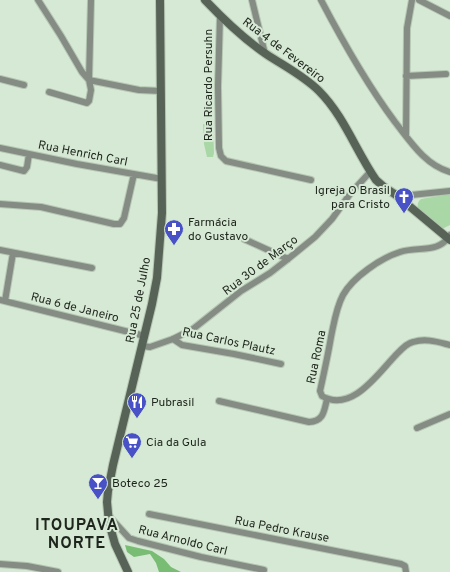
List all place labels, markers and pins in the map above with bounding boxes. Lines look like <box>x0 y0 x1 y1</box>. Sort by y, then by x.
place label: Igreja O Brasil para Cristo <box>315 183 390 213</box>
church icon: Igreja O Brasil para Cristo <box>393 186 415 214</box>
place label: Farmácia do Gustavo <box>188 215 249 245</box>
pharmacy icon: Farmácia do Gustavo <box>163 218 185 246</box>
restaurant icon: Pubrasil <box>126 391 148 419</box>
place label: Pubrasil <box>151 395 194 411</box>
supermarket icon: Cia da Gula <box>121 431 143 459</box>
place label: Cia da Gula <box>146 435 206 451</box>
bar icon: Boteco 25 <box>87 472 109 500</box>
place label: Boteco 25 <box>112 476 168 492</box>

